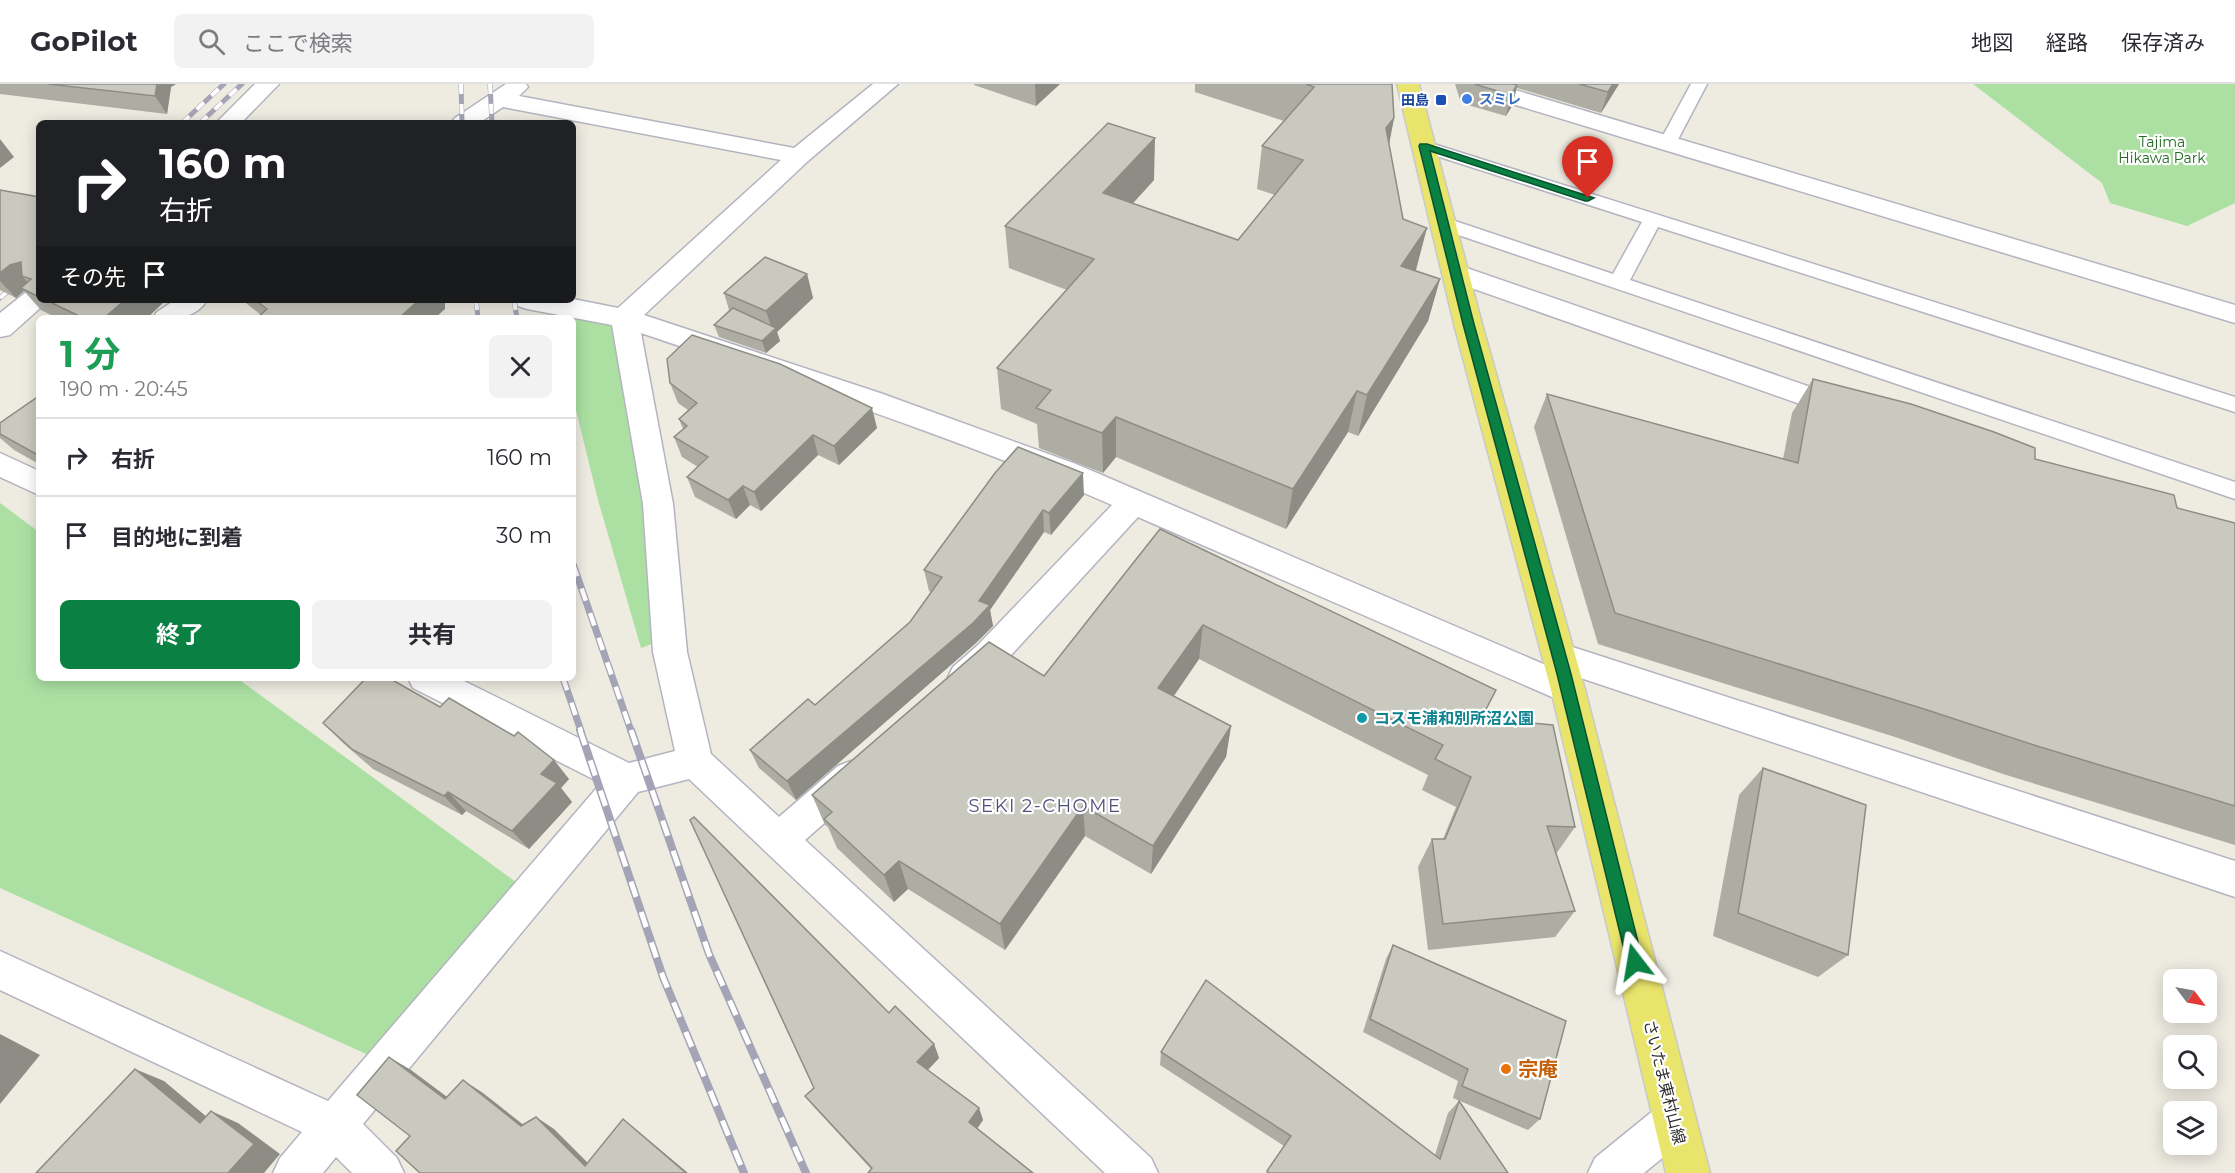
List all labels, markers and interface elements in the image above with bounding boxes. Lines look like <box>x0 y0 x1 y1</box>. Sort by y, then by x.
search box <box>174 14 594 68</box>
text: GoPilot <box>30 24 138 58</box>
icon: search <box>195 25 228 58</box>
text: ここで検索 <box>243 30 353 57</box>
text: 地図 <box>1971 30 2013 55</box>
text: 経路 <box>2046 30 2088 55</box>
text: 保存済み <box>2121 30 2205 55</box>
place label: スミレ <box>1479 90 1521 108</box>
place label: 田島 <box>1401 91 1429 109</box>
marker: スミレ <box>1460 92 1474 106</box>
marker: 田島 <box>1434 93 1448 107</box>
park label: Tajima Hikawa Park <box>2118 133 2206 167</box>
pin <box>1562 136 1613 198</box>
text: 160 m <box>159 137 287 189</box>
icon: right <box>60 144 138 222</box>
icon: arrive <box>1571 145 1604 178</box>
text: 右折 <box>159 194 213 227</box>
icon: arrive <box>138 258 171 291</box>
text: その先 <box>60 264 126 291</box>
text: 1 分 <box>60 332 120 376</box>
button: close <box>489 335 552 398</box>
text: 190 m · 20:45 <box>60 377 188 401</box>
icon: right <box>60 441 93 474</box>
text: 160 m <box>487 444 552 471</box>
text: 右折 <box>111 446 155 473</box>
icon: arrive <box>60 519 93 552</box>
text: 30 m <box>496 522 552 549</box>
text: 目的地に到着 <box>111 524 243 551</box>
button: 終了 <box>60 600 300 669</box>
button: 共有 <box>312 600 552 669</box>
place label: コスモ浦和別所沼公園 <box>1374 709 1534 728</box>
marker: コスモ浦和別所沼公園 <box>1355 711 1369 725</box>
district label: SEKI 2-CHOME <box>969 795 1121 817</box>
position arrow <box>1603 930 1667 994</box>
north arrow <box>2163 969 2217 1023</box>
map controls <box>2163 969 2217 1155</box>
street label: さいたま東村山線 <box>1640 1018 1689 1146</box>
button: search <box>2163 1035 2217 1089</box>
place label: 宗庵 <box>1518 1057 1558 1081</box>
marker: 宗庵 <box>1499 1062 1513 1076</box>
button: layers <box>2163 1101 2217 1155</box>

